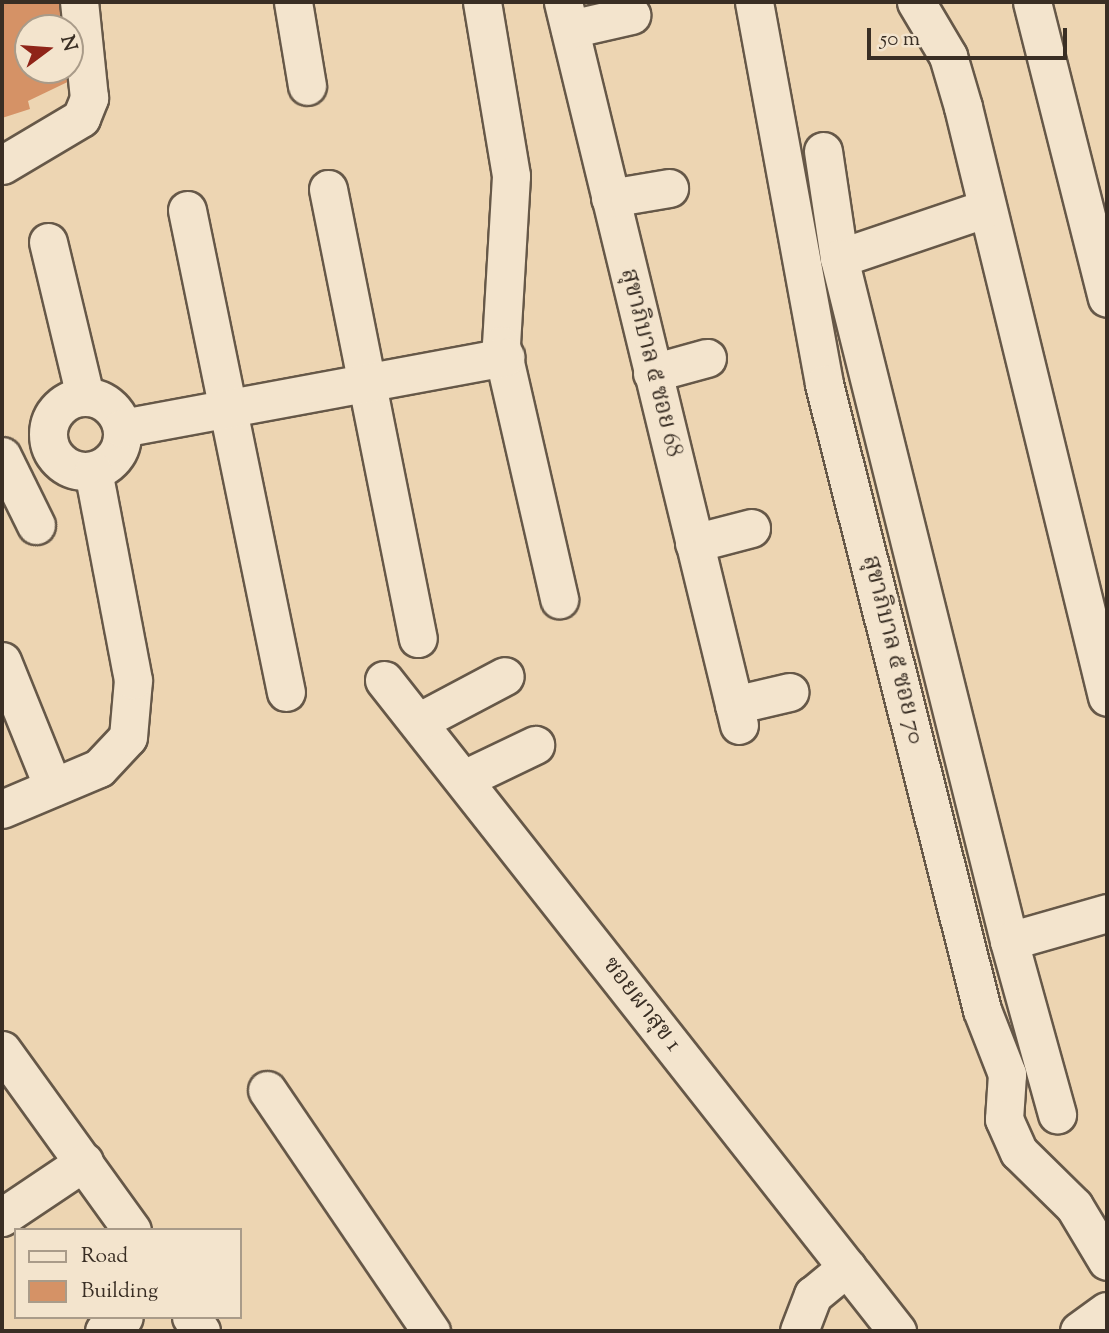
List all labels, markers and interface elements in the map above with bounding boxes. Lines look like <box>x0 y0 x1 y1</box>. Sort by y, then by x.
north arrow <box>14 14 84 84</box>
scale bar <box>871 14 1070 58</box>
text: 50 m <box>880 25 920 55</box>
text: N <box>53 33 83 55</box>
street label: สุขาภิบาล ๕ ซอย 68 <box>613 266 687 460</box>
street label: สุขาภิบาล ๕ ซอย 70 <box>855 553 929 747</box>
street label: ซอยผาสุข 1 <box>595 952 687 1058</box>
legend <box>14 1228 242 1319</box>
text: Road <box>81 1242 128 1272</box>
text: Building <box>81 1277 158 1307</box>

